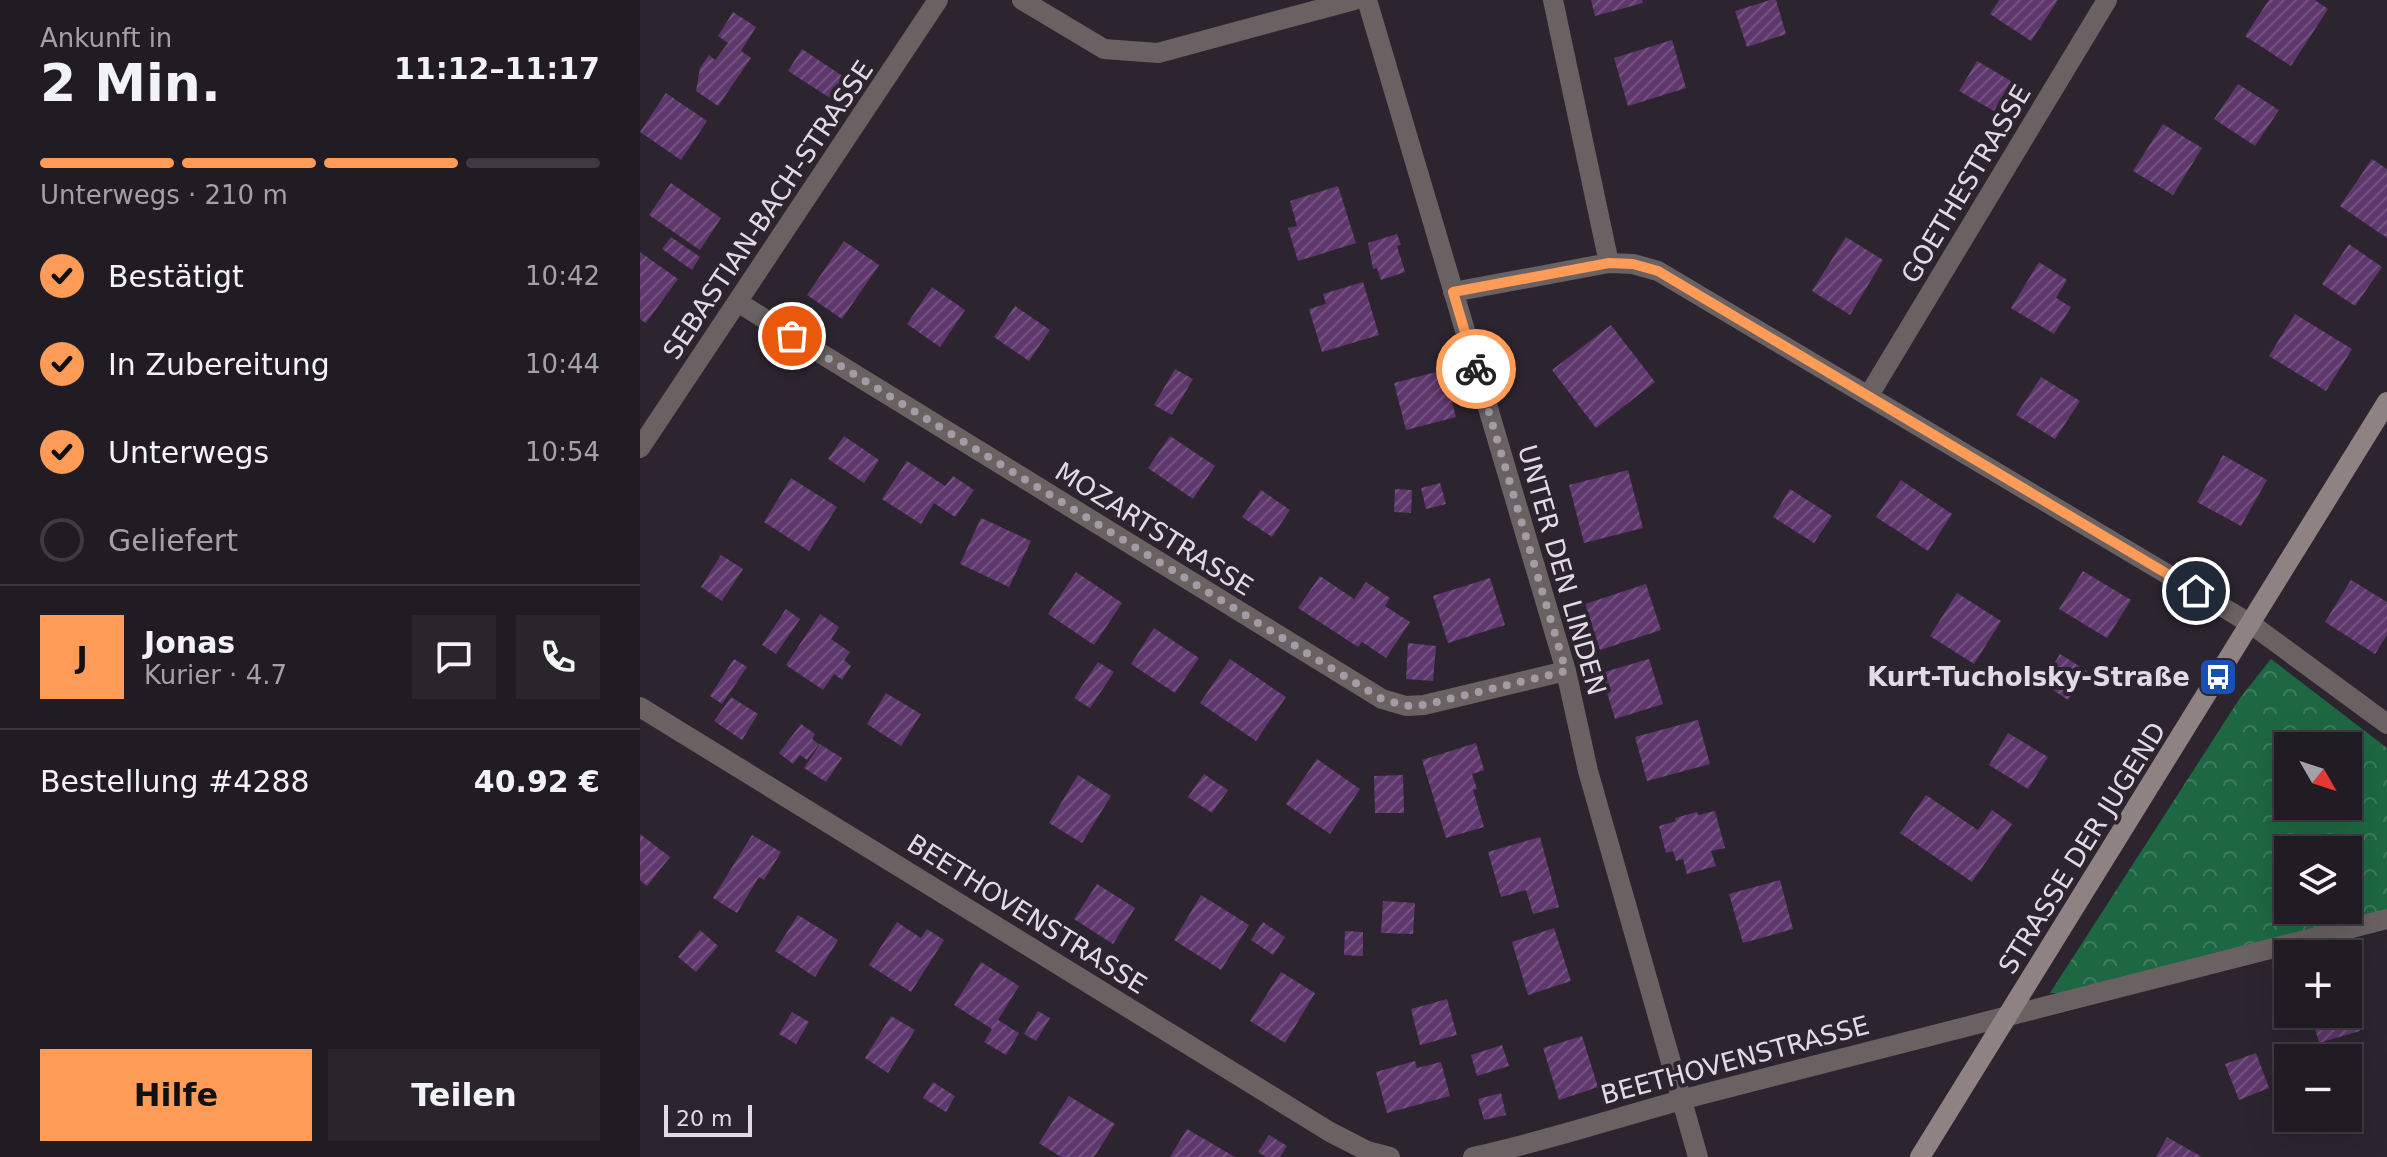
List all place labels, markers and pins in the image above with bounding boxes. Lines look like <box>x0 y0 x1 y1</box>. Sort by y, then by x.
pin <box>758 302 826 370</box>
pin <box>2162 557 2230 625</box>
bus stop icon: Kurt-Tucholsky-Straße <box>2197 656 2239 698</box>
place label: Kurt-Tucholsky-Straße <box>1867 662 2190 692</box>

